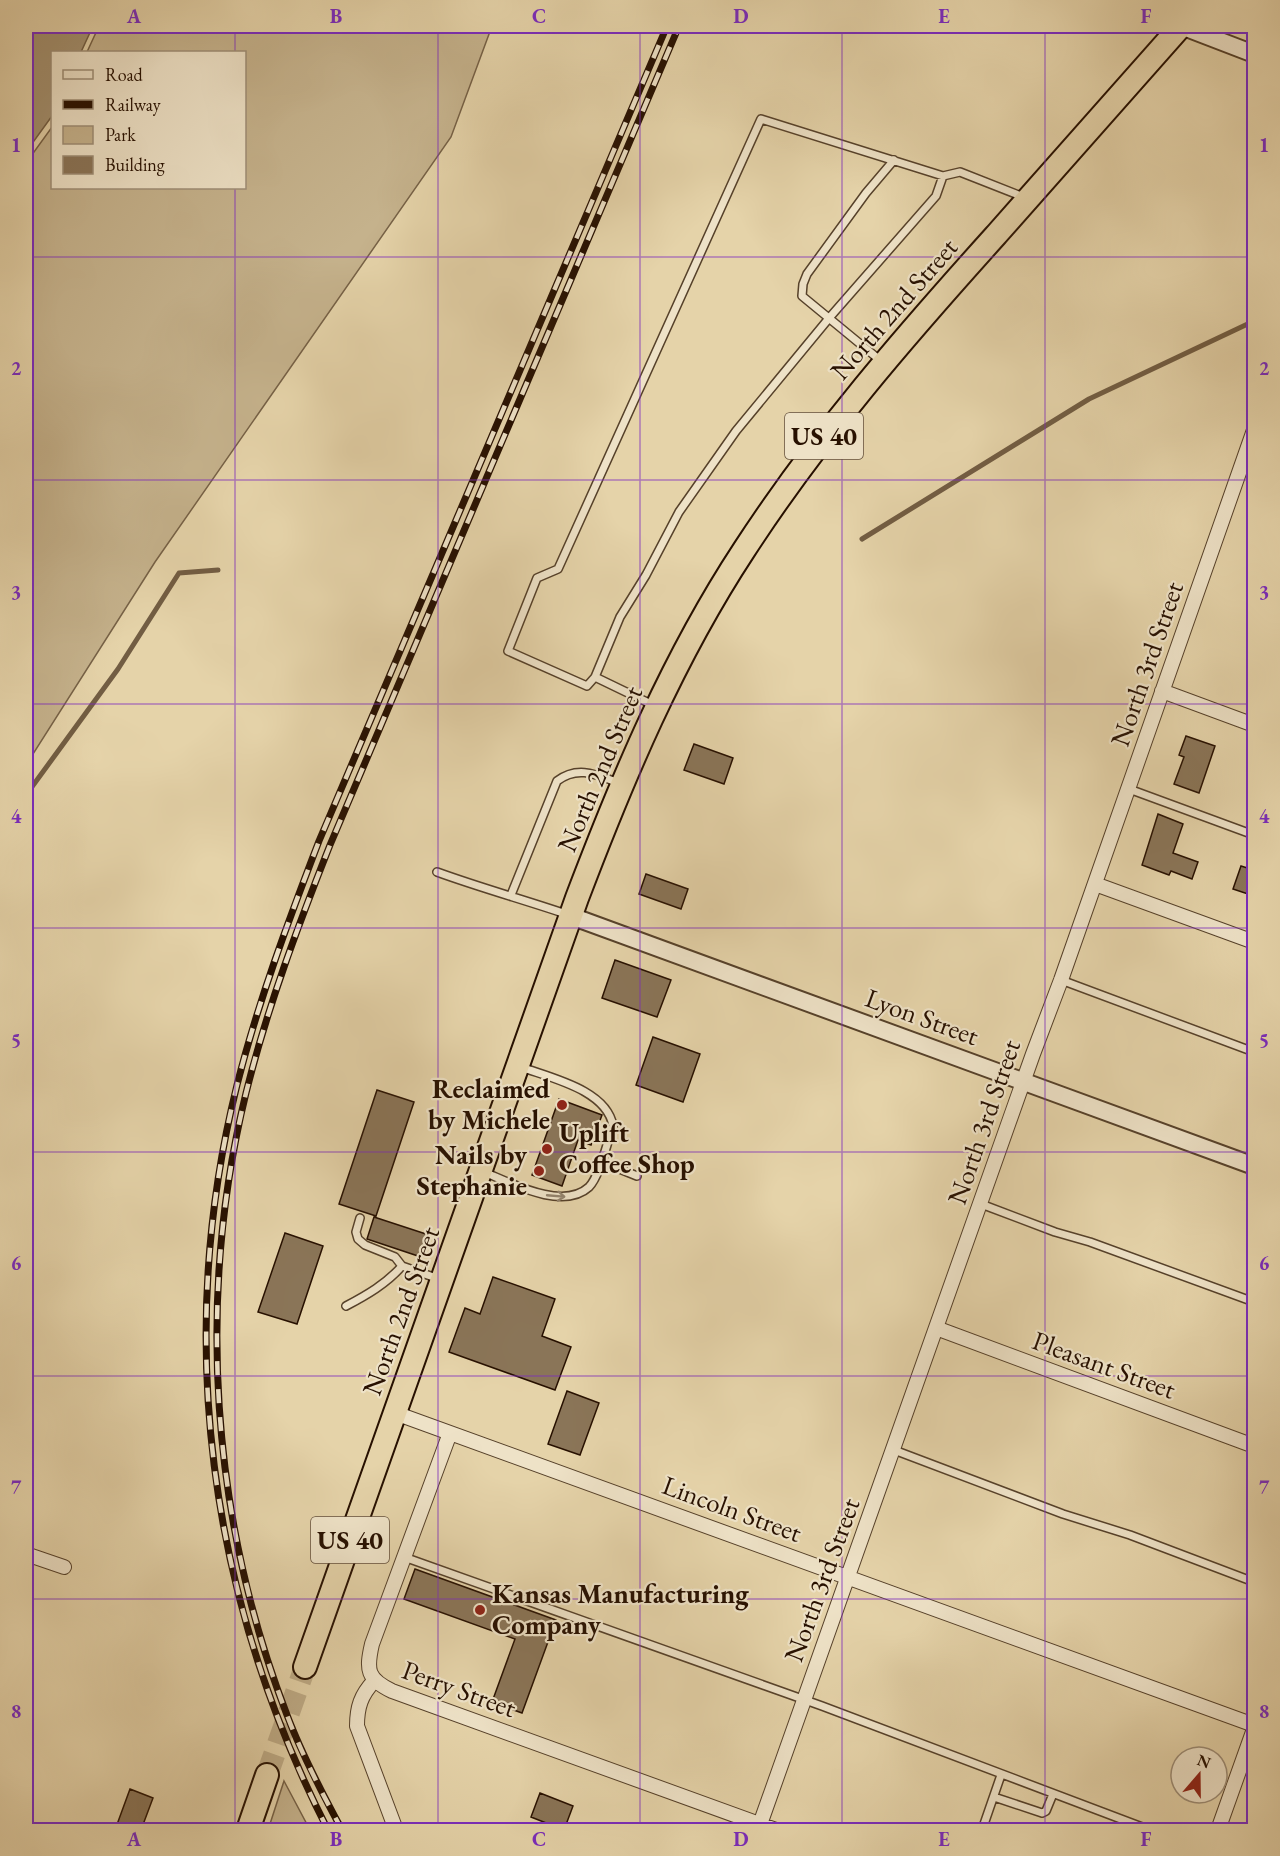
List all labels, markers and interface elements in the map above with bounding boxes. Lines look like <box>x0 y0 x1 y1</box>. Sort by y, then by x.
text: A <box>126 3 142 29</box>
text: B <box>330 3 342 29</box>
text: C <box>532 3 546 29</box>
text: D <box>733 3 749 29</box>
text: E <box>938 3 950 29</box>
text: F <box>1141 3 1152 29</box>
legend <box>51 51 246 189</box>
text: Road <box>105 63 144 86</box>
text: Railway <box>105 93 161 116</box>
text: Park <box>105 123 136 146</box>
text: 1 <box>11 132 21 158</box>
text: 1 <box>1259 132 1269 158</box>
text: Building <box>105 153 165 176</box>
street label: North 2nd Street <box>822 230 965 387</box>
text: 2 <box>11 355 22 381</box>
text: 2 <box>1259 355 1270 381</box>
road number: US 40 <box>785 413 863 459</box>
street label: North 3rd Street <box>1102 576 1191 751</box>
text: 3 <box>11 579 21 605</box>
text: 3 <box>1259 579 1269 605</box>
street label: North 2nd Street <box>549 680 650 857</box>
text: 4 <box>11 803 22 829</box>
text: 4 <box>1259 803 1270 829</box>
street label: Lyon Street <box>861 980 984 1053</box>
text: 5 <box>11 1027 21 1053</box>
text: 5 <box>1259 1027 1269 1053</box>
street label: North 3rd Street <box>939 1034 1028 1209</box>
place label: Reclaimed by Michele <box>428 1071 550 1137</box>
marker: Reclaimed by Michele <box>555 1098 569 1112</box>
place label: Uplift Coffee Shop <box>559 1115 695 1181</box>
place label: Nails by Stephanie <box>416 1137 528 1203</box>
marker: Uplift Coffee Shop <box>540 1142 554 1156</box>
marker: Nails by Stephanie <box>532 1164 546 1178</box>
one-way arrow <box>546 1191 566 1202</box>
street label: North 2nd Street <box>354 1221 447 1400</box>
text: 6 <box>11 1250 22 1276</box>
text: 6 <box>1259 1250 1270 1276</box>
street label: Pleasant Street <box>1028 1322 1181 1407</box>
street label: Lincoln Street <box>658 1467 807 1550</box>
text: 7 <box>11 1474 22 1500</box>
text: 7 <box>1259 1474 1270 1500</box>
street label: North 3rd Street <box>776 1493 868 1667</box>
road number: US 40 <box>311 1517 389 1563</box>
place label: Kansas Manufacturing Company <box>492 1576 749 1642</box>
marker: Kansas Manufacturing Company <box>473 1603 487 1617</box>
street label: Perry Street <box>397 1652 521 1725</box>
text: 8 <box>11 1698 21 1724</box>
text: 8 <box>1259 1698 1269 1724</box>
north arrow <box>1169 1745 1229 1805</box>
text: N <box>1194 1749 1214 1773</box>
text: A <box>126 1826 142 1852</box>
text: B <box>330 1826 342 1852</box>
text: C <box>532 1826 546 1852</box>
text: D <box>733 1826 749 1852</box>
text: E <box>938 1826 950 1852</box>
text: F <box>1141 1826 1152 1852</box>

